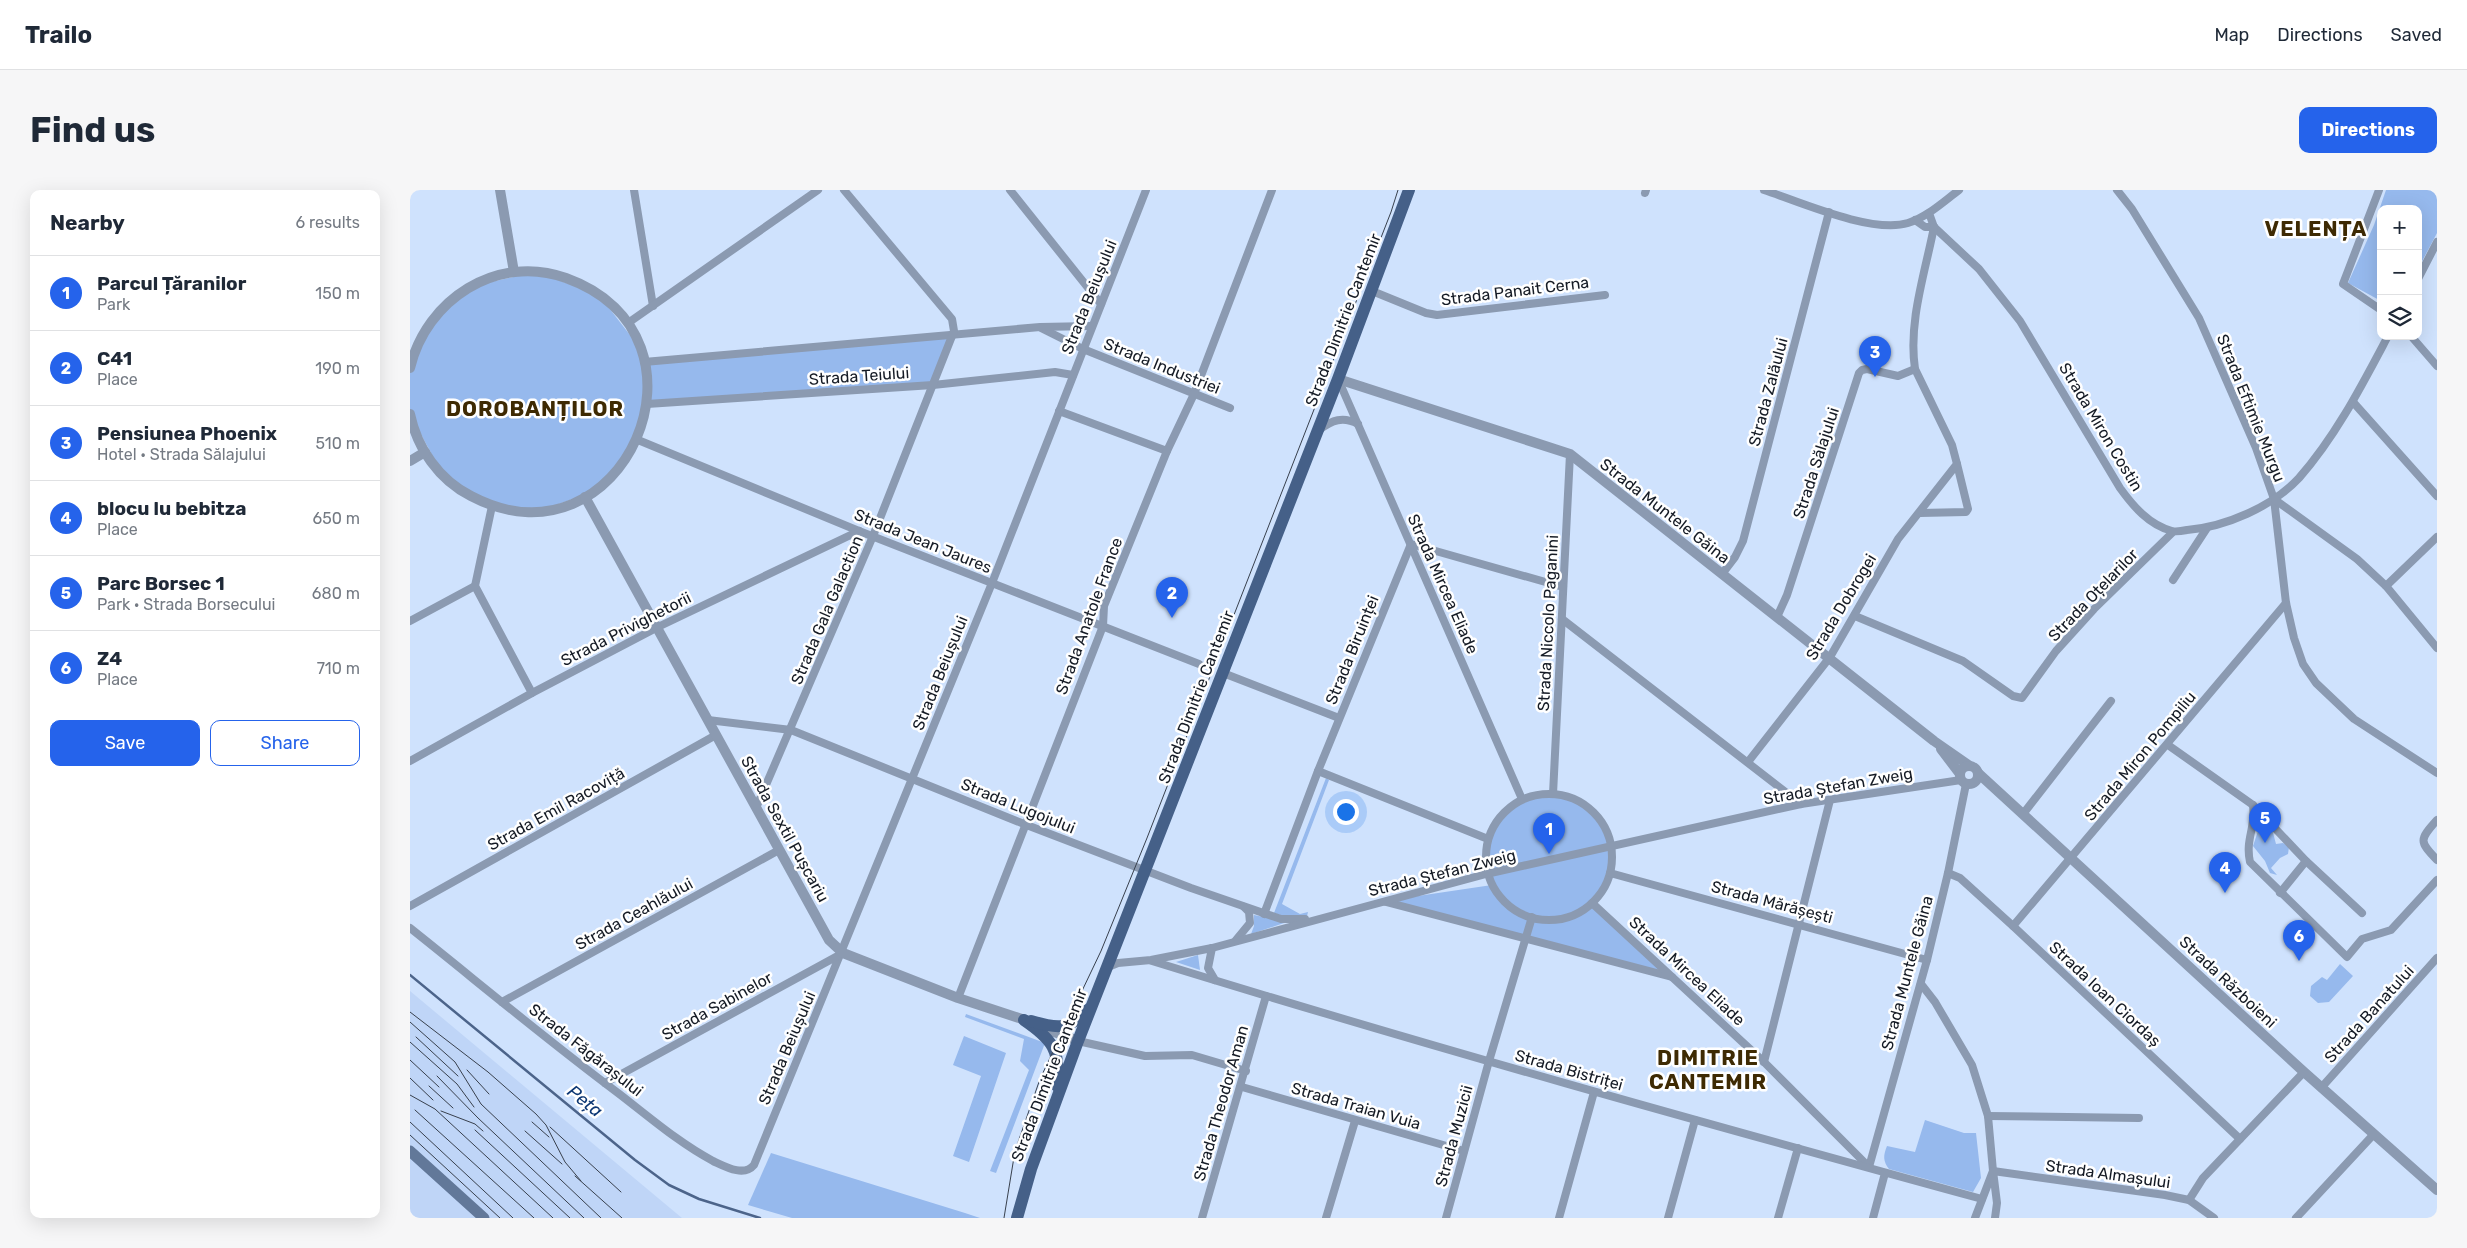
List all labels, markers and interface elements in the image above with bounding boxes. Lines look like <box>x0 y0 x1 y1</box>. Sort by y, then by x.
text: Trailo <box>25 21 92 49</box>
text: Map <box>2214 24 2249 46</box>
text: Directions <box>2277 24 2363 46</box>
text: Saved <box>2391 24 2442 46</box>
button: Directions <box>2299 107 2437 153</box>
text: Find us <box>30 109 155 151</box>
map controls <box>2377 205 2422 340</box>
button: + <box>2377 205 2422 250</box>
text: Nearby <box>50 210 125 235</box>
text: 6 results <box>295 213 360 232</box>
district label: VELENȚA <box>2265 216 2367 241</box>
street label: Strada Dimitrie Cantemir <box>1301 231 1385 409</box>
street label: Strada Beiușului <box>1057 237 1121 357</box>
button: − <box>2377 250 2422 295</box>
text: Parcul Țăranilor <box>97 272 246 295</box>
street label: Strada Panait Cerna <box>1440 272 1590 310</box>
text: 1 <box>62 284 70 303</box>
text: 150 m <box>315 284 360 303</box>
text: Park <box>97 295 130 314</box>
button: layers <box>2377 295 2422 340</box>
street label: Strada Eftimie Murgu <box>2213 331 2289 485</box>
street label: Strada Industriei <box>1101 334 1223 398</box>
street label: Strada Zalăului <box>1744 336 1792 448</box>
pin: 3 <box>1859 336 1891 377</box>
text: C41 <box>97 347 132 370</box>
text: 2 <box>61 359 71 378</box>
text: 190 m <box>315 359 360 378</box>
street label: Strada Miron Costin <box>2055 359 2147 495</box>
street label: Strada Teiului <box>808 363 910 389</box>
text: Place <box>97 370 138 389</box>
district label: DOROBANȚILOR <box>446 396 624 421</box>
street label: Strada Sălajului <box>1789 405 1843 521</box>
text: Pensiunea Phoenix <box>97 422 277 445</box>
text: 3 <box>61 434 71 453</box>
text: 510 m <box>316 434 360 453</box>
text: Hotel · Strada Sălajului <box>97 445 266 464</box>
street label: Strada Muntele Găina <box>1596 454 1734 568</box>
text: blocu lu bebitza <box>97 497 246 520</box>
street label: Strada Jean Jaures <box>852 505 994 577</box>
text: 4 <box>61 509 71 528</box>
text: 650 m <box>313 509 360 528</box>
street label: Strada Mircea Eliade <box>1404 511 1482 657</box>
text: Place <box>97 520 138 539</box>
street label: Strada Gala Galaction <box>787 533 867 687</box>
street label: Strada Niccolo Paganini <box>1534 534 1562 712</box>
street label: Strada Anatole France <box>1052 535 1126 697</box>
street label: Strada Oțelarilor <box>2044 545 2142 645</box>
street label: Strada Dobrogei <box>1802 550 1880 664</box>
text: Parc Borsec 1 <box>97 572 225 595</box>
pin: 2 <box>1156 577 1188 618</box>
text: 5 <box>61 584 71 603</box>
text: 680 m <box>312 584 360 603</box>
street label: Strada Privighetorii <box>558 588 694 670</box>
street label: Strada Biruinței <box>1321 593 1383 707</box>
text: Park · Strada Borsecului <box>97 595 275 614</box>
street label: Strada Dimitrie Cantemir <box>1154 608 1238 786</box>
street label: Strada Beiușului <box>908 613 972 733</box>
text: Z4 <box>97 647 122 670</box>
text: 6 <box>61 659 71 678</box>
text: 710 m <box>317 659 360 678</box>
text: Place <box>97 670 138 689</box>
street label: Strada Miron Pompiliu <box>2080 687 2200 825</box>
button: Save <box>50 720 200 766</box>
button: Share <box>210 720 360 766</box>
street label: Strada Sextil Pușcariu <box>737 753 833 905</box>
street label: Strada Emil Racoviță <box>484 763 628 855</box>
street label: Strada Ștefan Zweig <box>1762 764 1914 808</box>
street label: Strada Lugojului <box>958 774 1078 838</box>
your location <box>1333 799 1359 825</box>
pin: 5 <box>2249 802 2281 843</box>
pin: 1 <box>1533 813 1565 854</box>
street label: Strada Ștefan Zweig <box>1366 845 1518 901</box>
pin: 4 <box>2209 852 2241 893</box>
street label: Strada Ceahlăului <box>572 874 696 954</box>
street label: Strada Mărășești <box>1709 877 1835 927</box>
street label: Strada Muntele Găina <box>1877 894 1937 1052</box>
street label: Strada Mircea Eliade <box>1625 913 1749 1029</box>
pin: 6 <box>2283 920 2315 961</box>
street label: Strada Războieni <box>2176 932 2280 1032</box>
street label: Strada Ioan Ciordaș <box>2045 937 2165 1051</box>
street label: Strada Banatului <box>2320 961 2418 1067</box>
street label: Strada Sabinelor <box>658 968 776 1044</box>
street label: Strada Dimitrie Cantemir <box>1007 986 1091 1164</box>
street label: Strada Beiușului <box>754 988 820 1108</box>
street label: Strada Făgărașului <box>525 1000 647 1100</box>
street label: Strada Theodor Aman <box>1190 1023 1252 1183</box>
district label: DIMITRIE CANTEMIR <box>1649 1045 1767 1094</box>
street label: Strada Bistriței <box>1513 1046 1625 1094</box>
street label: Strada Traian Vuia <box>1289 1078 1423 1134</box>
water label: Peța <box>563 1080 607 1122</box>
street label: Strada Muzicii <box>1431 1083 1477 1189</box>
street label: Strada Almașului <box>2044 1156 2172 1192</box>

